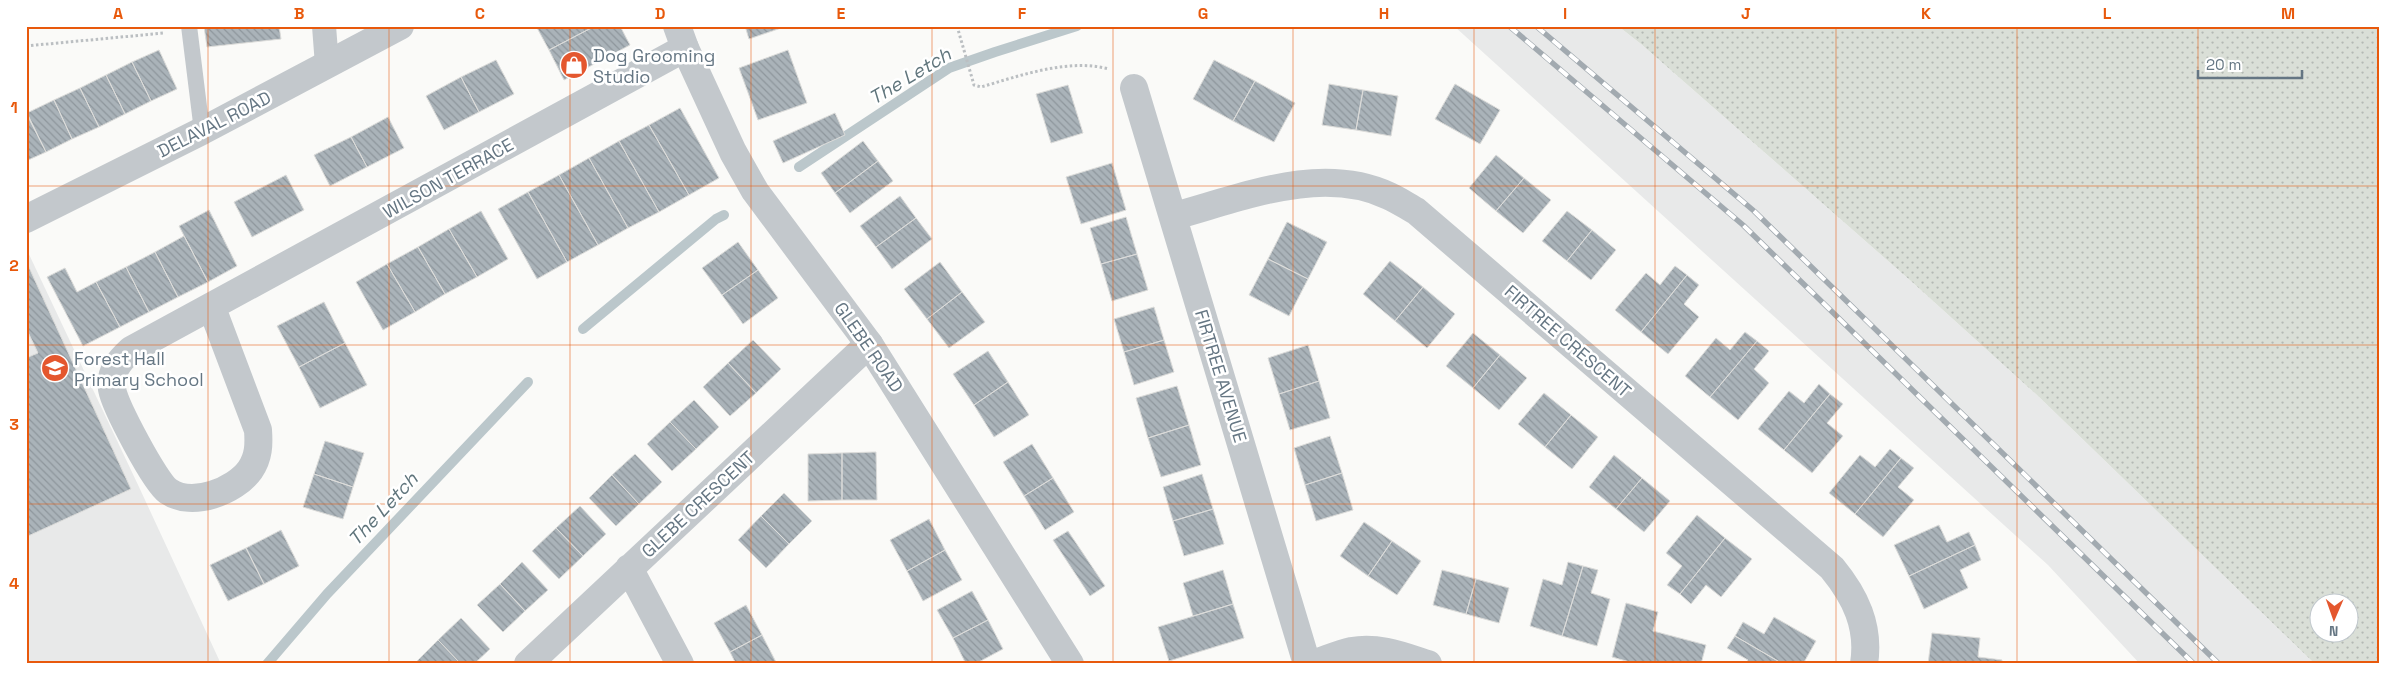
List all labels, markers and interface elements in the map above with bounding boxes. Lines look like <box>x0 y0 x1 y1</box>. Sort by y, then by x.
text: A <box>113 3 123 24</box>
text: B <box>294 3 304 24</box>
text: C <box>475 3 485 24</box>
text: D <box>655 3 665 24</box>
text: E <box>837 3 846 24</box>
text: F <box>1018 3 1027 24</box>
text: G <box>1198 3 1208 24</box>
text: H <box>1379 3 1389 24</box>
text: I <box>1563 3 1567 24</box>
text: J <box>1741 3 1751 24</box>
text: K <box>1921 3 1931 24</box>
text: L <box>2103 3 2112 24</box>
text: M <box>2281 3 2295 24</box>
water label: The Letch <box>864 42 956 110</box>
place label: Dog Grooming Studio <box>593 44 715 88</box>
scale bar <box>2198 48 2302 80</box>
shop icon: Dog Grooming Studio <box>559 50 589 80</box>
text: 20 m <box>2206 55 2241 74</box>
street label: DELAVAL ROAD <box>153 86 275 162</box>
text: 1 <box>10 97 18 118</box>
street label: WILSON TERRACE <box>379 133 517 223</box>
text: 2 <box>9 255 19 276</box>
street label: FIRTREE CRESCENT <box>1500 280 1636 403</box>
street label: GLEBE ROAD <box>829 297 909 397</box>
street label: FIRTREE AVENUE <box>1190 307 1252 445</box>
place label: Forest Hall Primary School <box>74 347 204 391</box>
school or university icon: Forest Hall Primary School <box>40 353 70 383</box>
text: 3 <box>9 414 19 435</box>
street label: GLEBE CRESCENT <box>636 445 760 562</box>
water label: The Letch <box>343 467 424 551</box>
text: 4 <box>9 573 19 594</box>
north arrow <box>2308 592 2358 642</box>
text: N <box>2329 622 2339 640</box>

